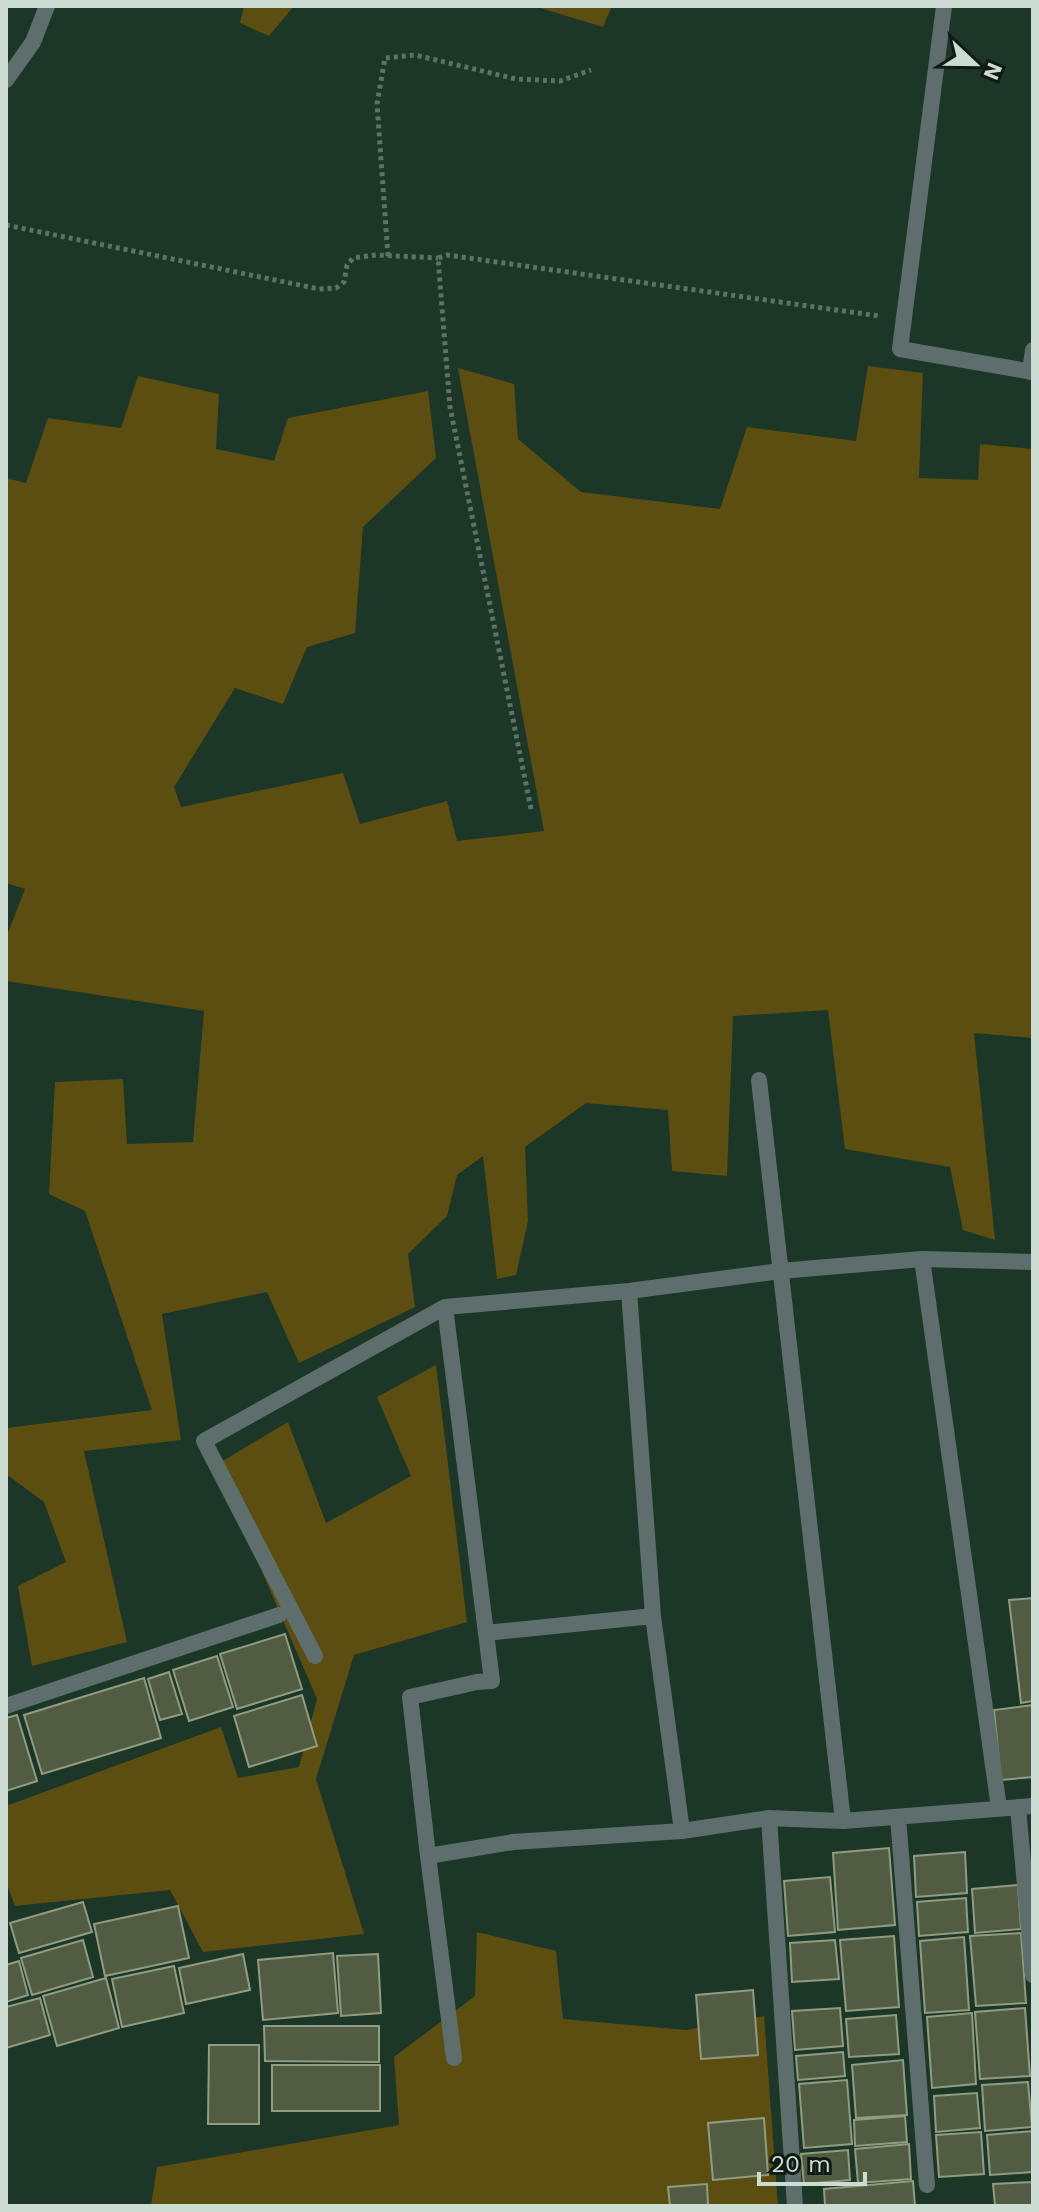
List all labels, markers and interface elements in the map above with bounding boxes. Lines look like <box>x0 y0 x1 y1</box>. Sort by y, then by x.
north arrow <box>935 24 1015 104</box>
text: N <box>978 59 1008 84</box>
scale bar <box>759 2136 865 2186</box>
text: 20 m <box>771 2150 831 2178</box>

